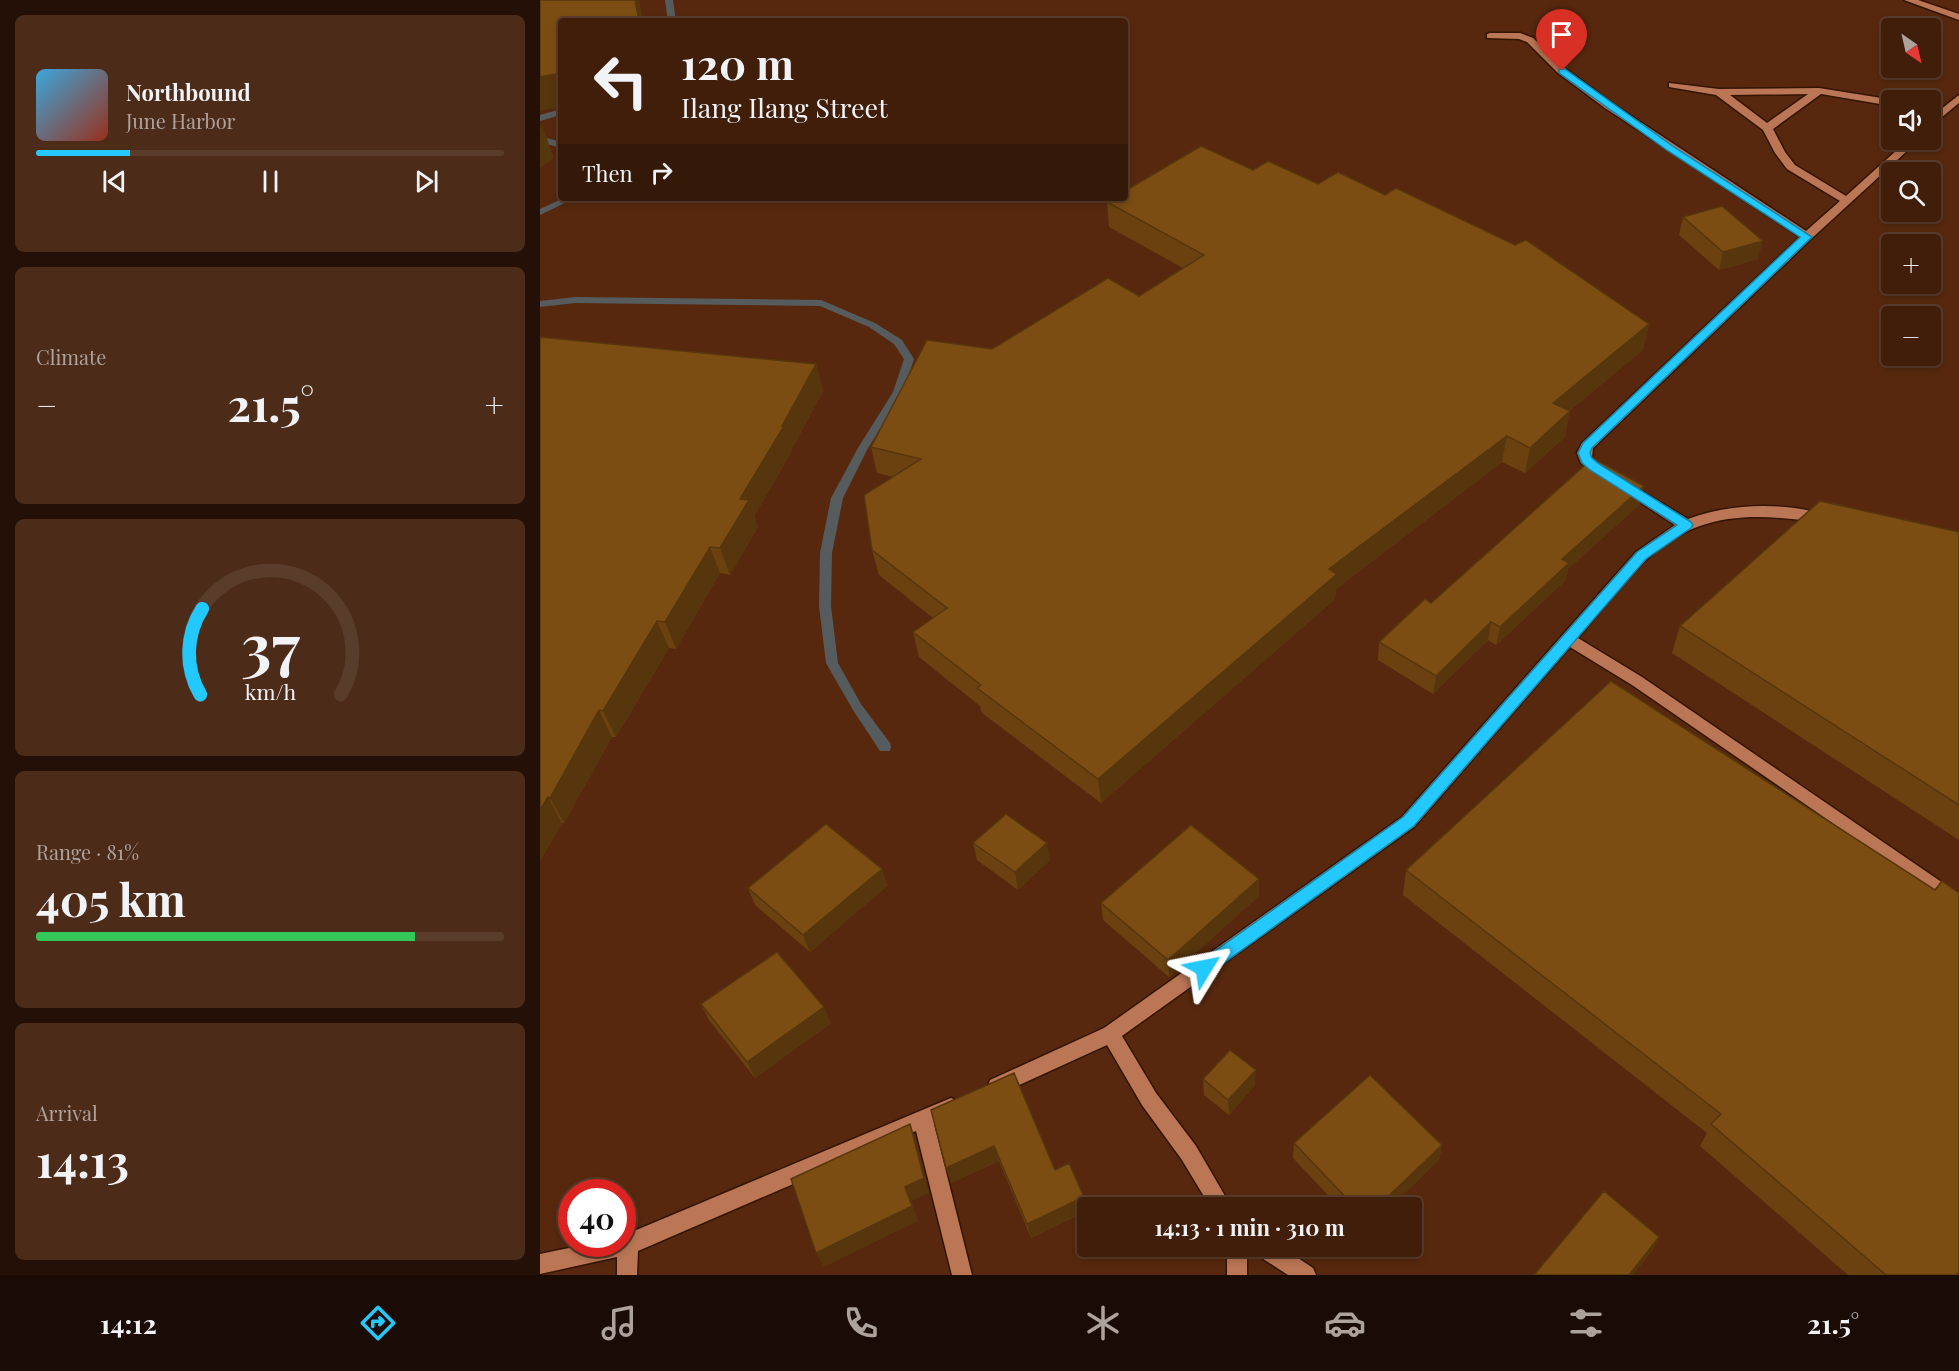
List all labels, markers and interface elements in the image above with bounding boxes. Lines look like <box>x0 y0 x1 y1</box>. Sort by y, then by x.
pin <box>1536 9 1587 71</box>
icon: arrive <box>1545 18 1578 51</box>
north arrow <box>1881 18 1941 78</box>
map controls <box>1881 18 1941 366</box>
text: 120 m <box>681 35 794 91</box>
icon: left <box>582 42 660 120</box>
text: Northbound <box>126 77 251 107</box>
text: Ilang Ilang Street <box>681 89 888 125</box>
button: sound <box>1881 90 1941 150</box>
text: June Harbor <box>126 107 236 134</box>
icon: right <box>645 156 678 189</box>
text: Then <box>582 158 633 188</box>
button: search <box>1881 162 1941 222</box>
icon: previous <box>98 165 131 198</box>
icon: pause <box>254 165 287 198</box>
icon: next <box>410 165 443 198</box>
button: + <box>1881 234 1941 294</box>
button: − <box>1881 306 1941 366</box>
text: Climate <box>36 343 106 370</box>
text: 21.5° <box>228 373 314 433</box>
text: − <box>36 382 57 426</box>
text: + <box>485 382 504 426</box>
text: 37 <box>241 601 300 685</box>
text: km/h <box>244 677 296 705</box>
text: Range · 81% <box>36 838 139 865</box>
text: 405 km <box>36 868 186 928</box>
position arrow <box>1172 936 1236 1000</box>
text: Arrival <box>36 1099 98 1126</box>
text: 14:13 <box>36 1129 129 1189</box>
speed limit sign: 40 <box>558 1179 636 1257</box>
text: 14:13 · 1 min · 310 m <box>1154 1212 1345 1242</box>
icon: directions <box>357 1302 399 1344</box>
icon: music <box>598 1302 640 1344</box>
icon: phone <box>840 1302 882 1344</box>
icon: climate <box>1082 1302 1124 1344</box>
icon: car <box>1324 1302 1366 1344</box>
icon: filters <box>1565 1302 1607 1344</box>
text: 14:12 <box>100 1305 157 1341</box>
text: 21.5° <box>1807 1305 1859 1341</box>

